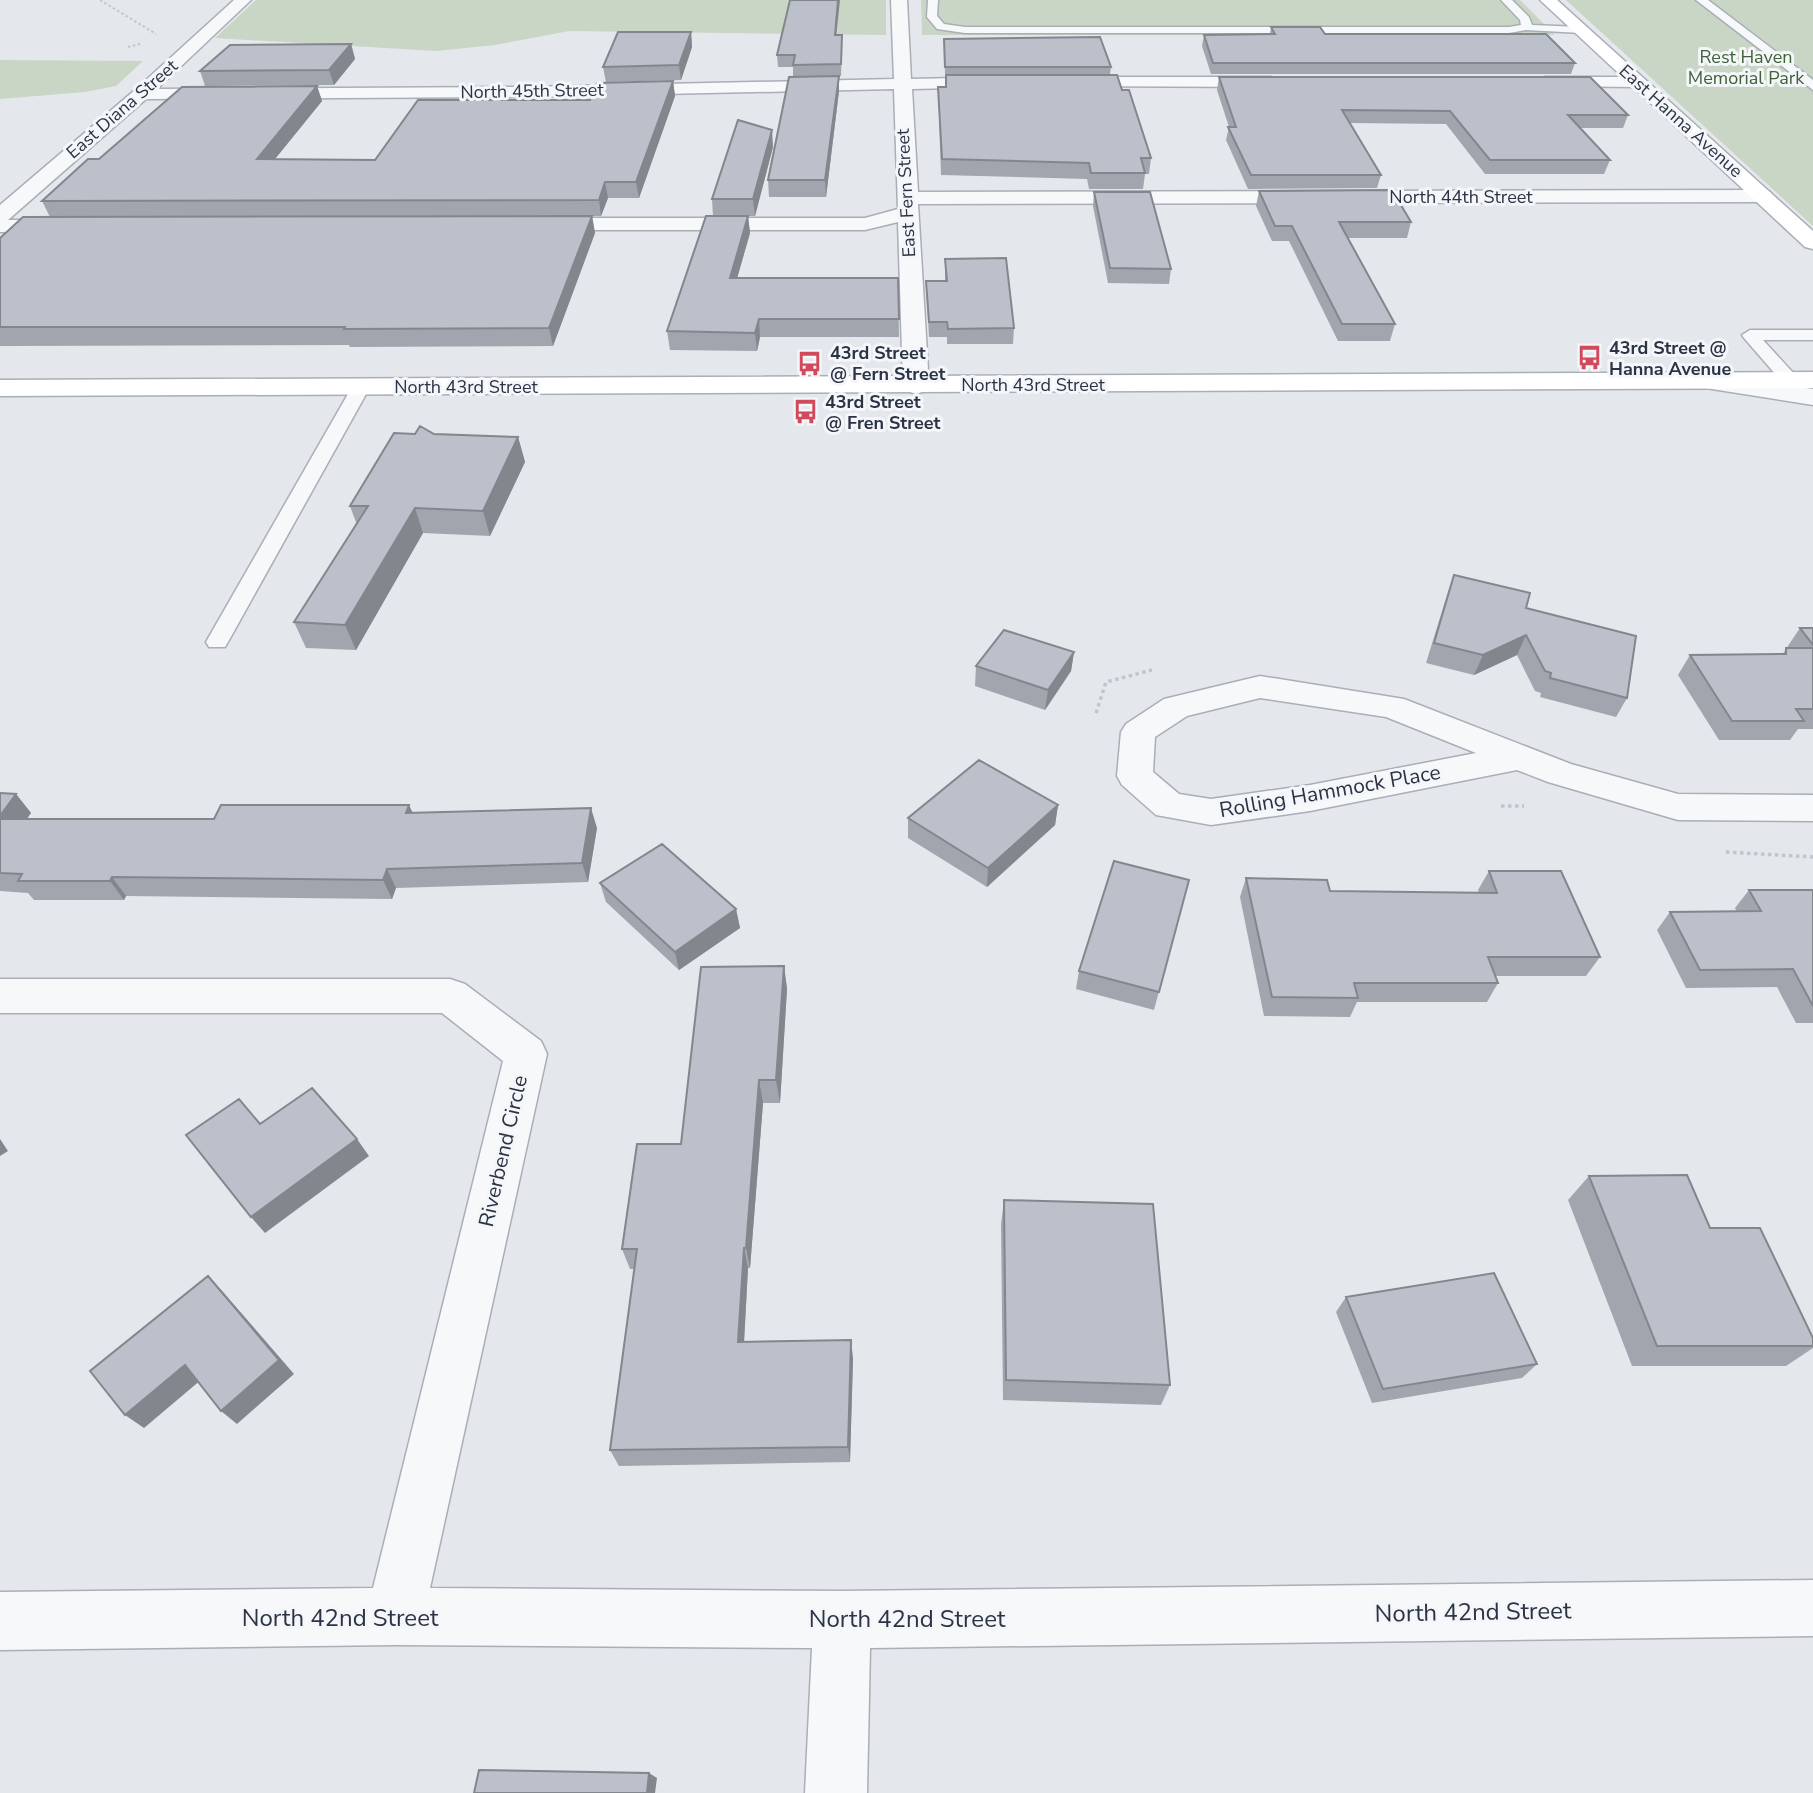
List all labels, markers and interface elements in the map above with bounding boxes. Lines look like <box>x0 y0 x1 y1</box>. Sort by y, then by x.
park label: Rest Haven Memorial Park <box>1688 45 1805 90</box>
street label: East Diana Street <box>61 54 183 164</box>
street label: East Hanna Avenue <box>1614 59 1748 183</box>
street label: North 45th Street <box>460 78 605 104</box>
street label: East Fern Street <box>891 127 921 258</box>
street label: North 44th Street <box>1389 185 1533 209</box>
place label: 43rd Street @ Hanna Avenue <box>1609 336 1731 381</box>
place label: 43rd Street @ Fern Street <box>830 341 946 386</box>
bus stop icon: 43rd Street @ Hanna Avenue <box>1575 344 1603 372</box>
bus stop icon: 43rd Street @ Fern Street <box>796 349 824 377</box>
street label: North 43rd Street <box>961 373 1105 397</box>
street label: North 43rd Street <box>394 375 538 399</box>
place label: 43rd Street @ Fren Street <box>825 390 941 435</box>
bus stop icon: 43rd Street @ Fren Street <box>791 398 819 426</box>
street label: Rolling Hammock Place <box>1217 758 1443 824</box>
street label: Riverbend Circle <box>472 1073 534 1229</box>
street label: North 42nd Street <box>1374 1594 1572 1630</box>
street label: North 42nd Street <box>242 1602 439 1634</box>
street label: North 42nd Street <box>809 1603 1006 1635</box>

